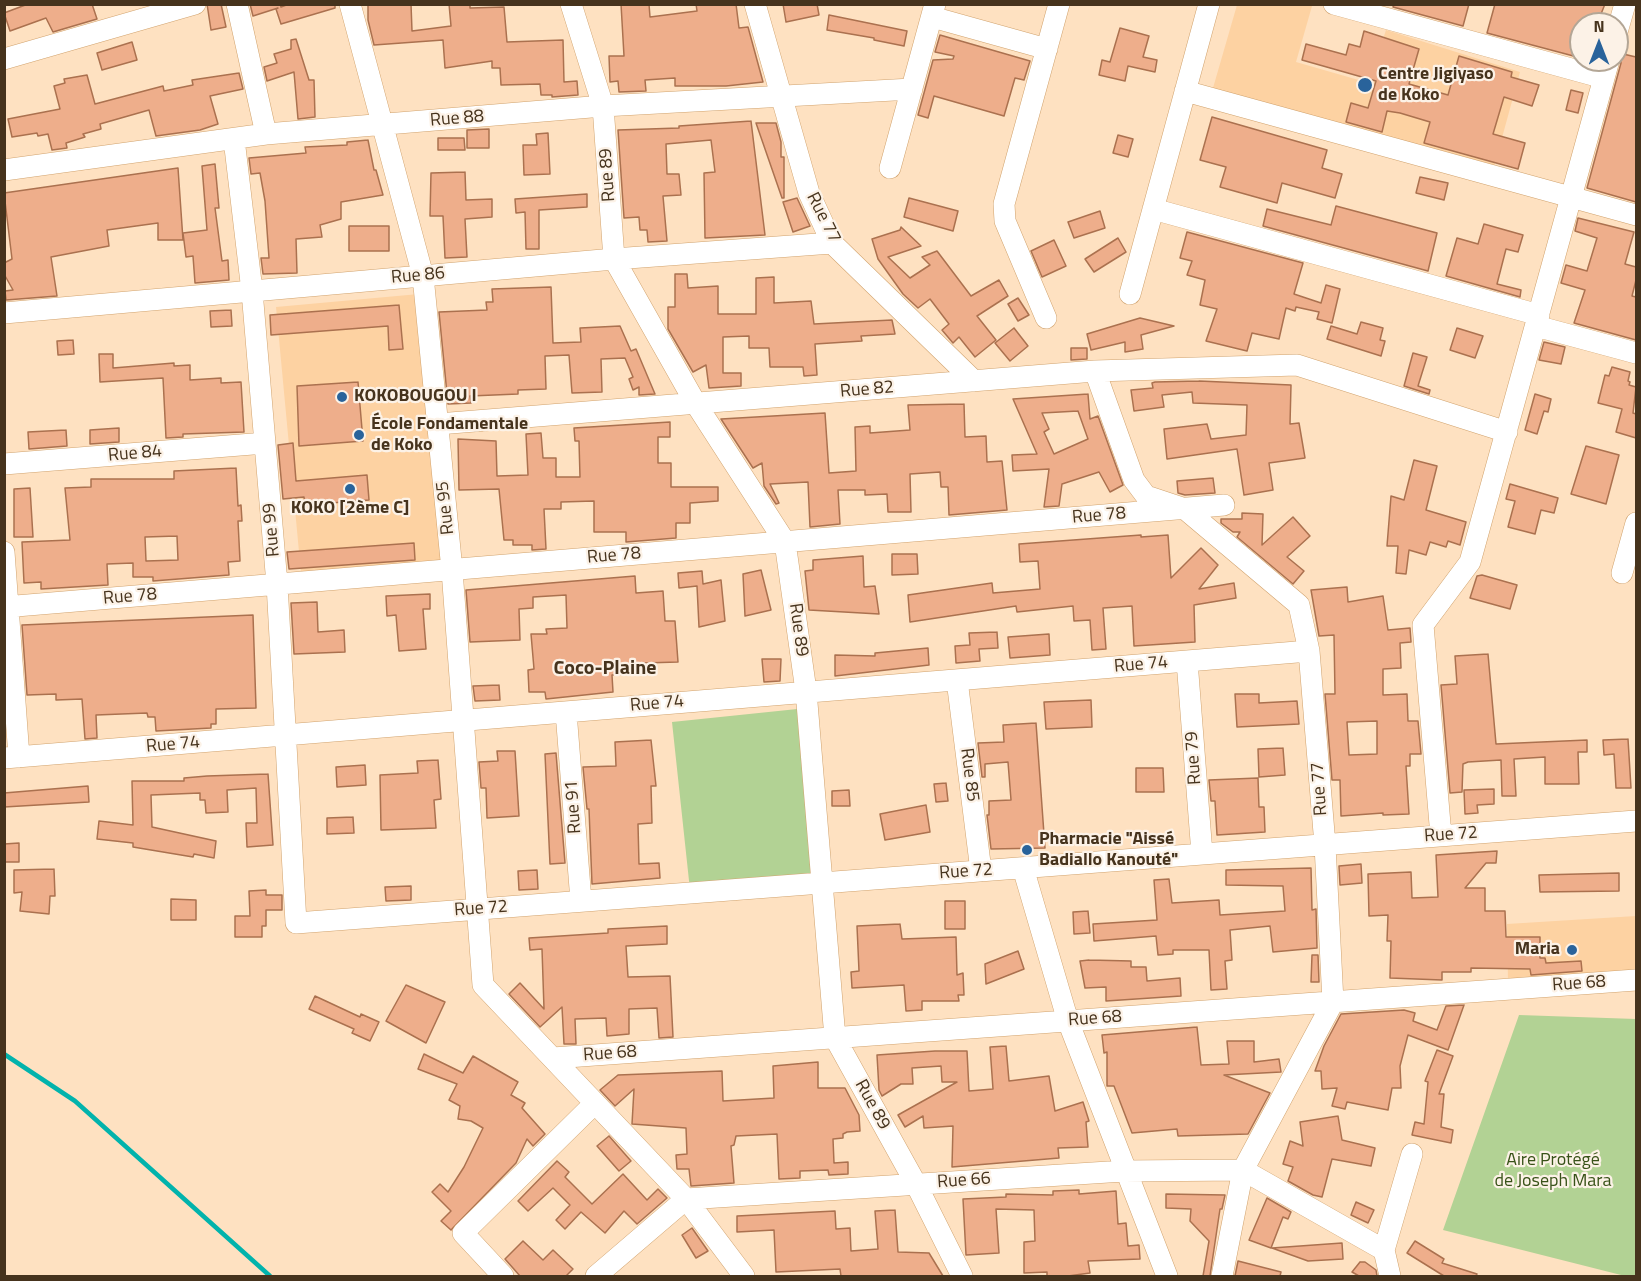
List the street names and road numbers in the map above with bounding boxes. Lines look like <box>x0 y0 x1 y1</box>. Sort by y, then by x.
street label: Rue 88 <box>429 106 485 132</box>
street label: Rue 89 <box>595 147 621 203</box>
street label: Rue 77 <box>801 189 845 247</box>
street label: Rue 86 <box>390 263 446 289</box>
street label: Rue 82 <box>839 377 895 403</box>
street label: Rue 84 <box>107 441 163 467</box>
street label: Rue 95 <box>432 480 460 536</box>
street label: Rue 99 <box>259 502 285 558</box>
street label: Rue 78 <box>1071 503 1127 529</box>
street label: Rue 78 <box>586 543 642 569</box>
street label: Rue 78 <box>102 584 158 610</box>
street label: Rue 89 <box>784 602 812 658</box>
street label: Rue 74 <box>1113 652 1169 678</box>
street label: Rue 74 <box>629 691 685 717</box>
street label: Rue 79 <box>1181 730 1207 786</box>
street label: Rue 74 <box>145 732 201 758</box>
street label: Rue 85 <box>955 747 983 803</box>
street label: Rue 77 <box>1307 761 1333 817</box>
street label: Rue 91 <box>561 779 587 835</box>
street label: Rue 72 <box>1423 822 1479 848</box>
street label: Rue 72 <box>938 859 994 885</box>
street label: Rue 72 <box>453 896 509 922</box>
street label: Rue 68 <box>1551 971 1607 997</box>
street label: Rue 68 <box>1067 1006 1123 1032</box>
street label: Rue 68 <box>582 1041 638 1067</box>
street label: Rue 89 <box>850 1076 894 1134</box>
street label: Rue 66 <box>936 1168 992 1194</box>

